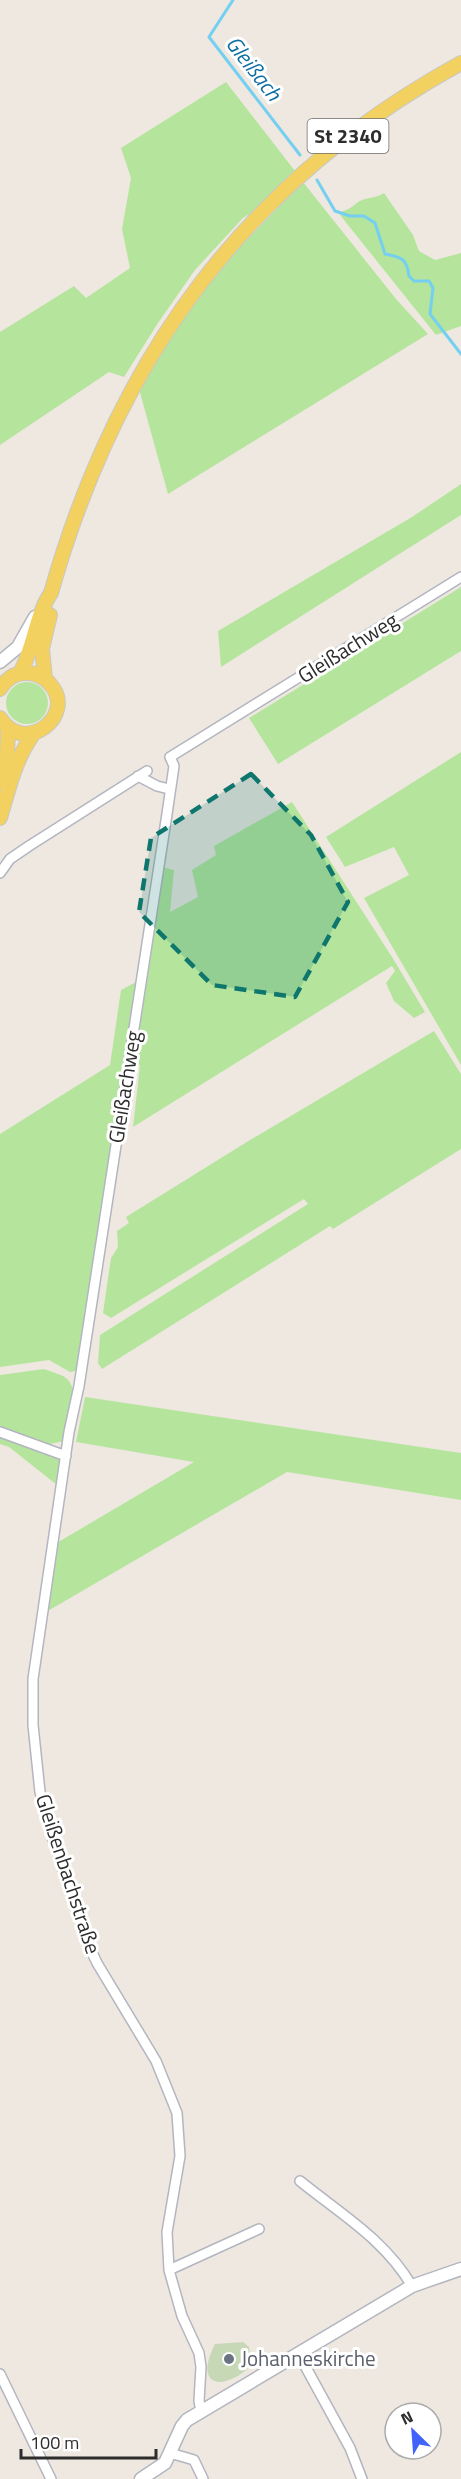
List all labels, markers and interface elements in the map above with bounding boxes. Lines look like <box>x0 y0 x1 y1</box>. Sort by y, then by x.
water label: Gleißach <box>218 28 291 109</box>
road number: St 2340 <box>308 119 388 153</box>
street label: Gleißachweg <box>291 603 404 691</box>
street label: Gleißachweg <box>99 1028 149 1145</box>
street label: Gleißenbachstraße <box>28 1790 110 1958</box>
place label: Johanneskirche <box>241 2342 376 2374</box>
marker: Johanneskirche <box>222 2352 236 2366</box>
north arrow <box>383 2401 443 2461</box>
text: N <box>397 2404 417 2431</box>
scale bar <box>21 2422 156 2460</box>
text: 100 m <box>30 2429 79 2456</box>

